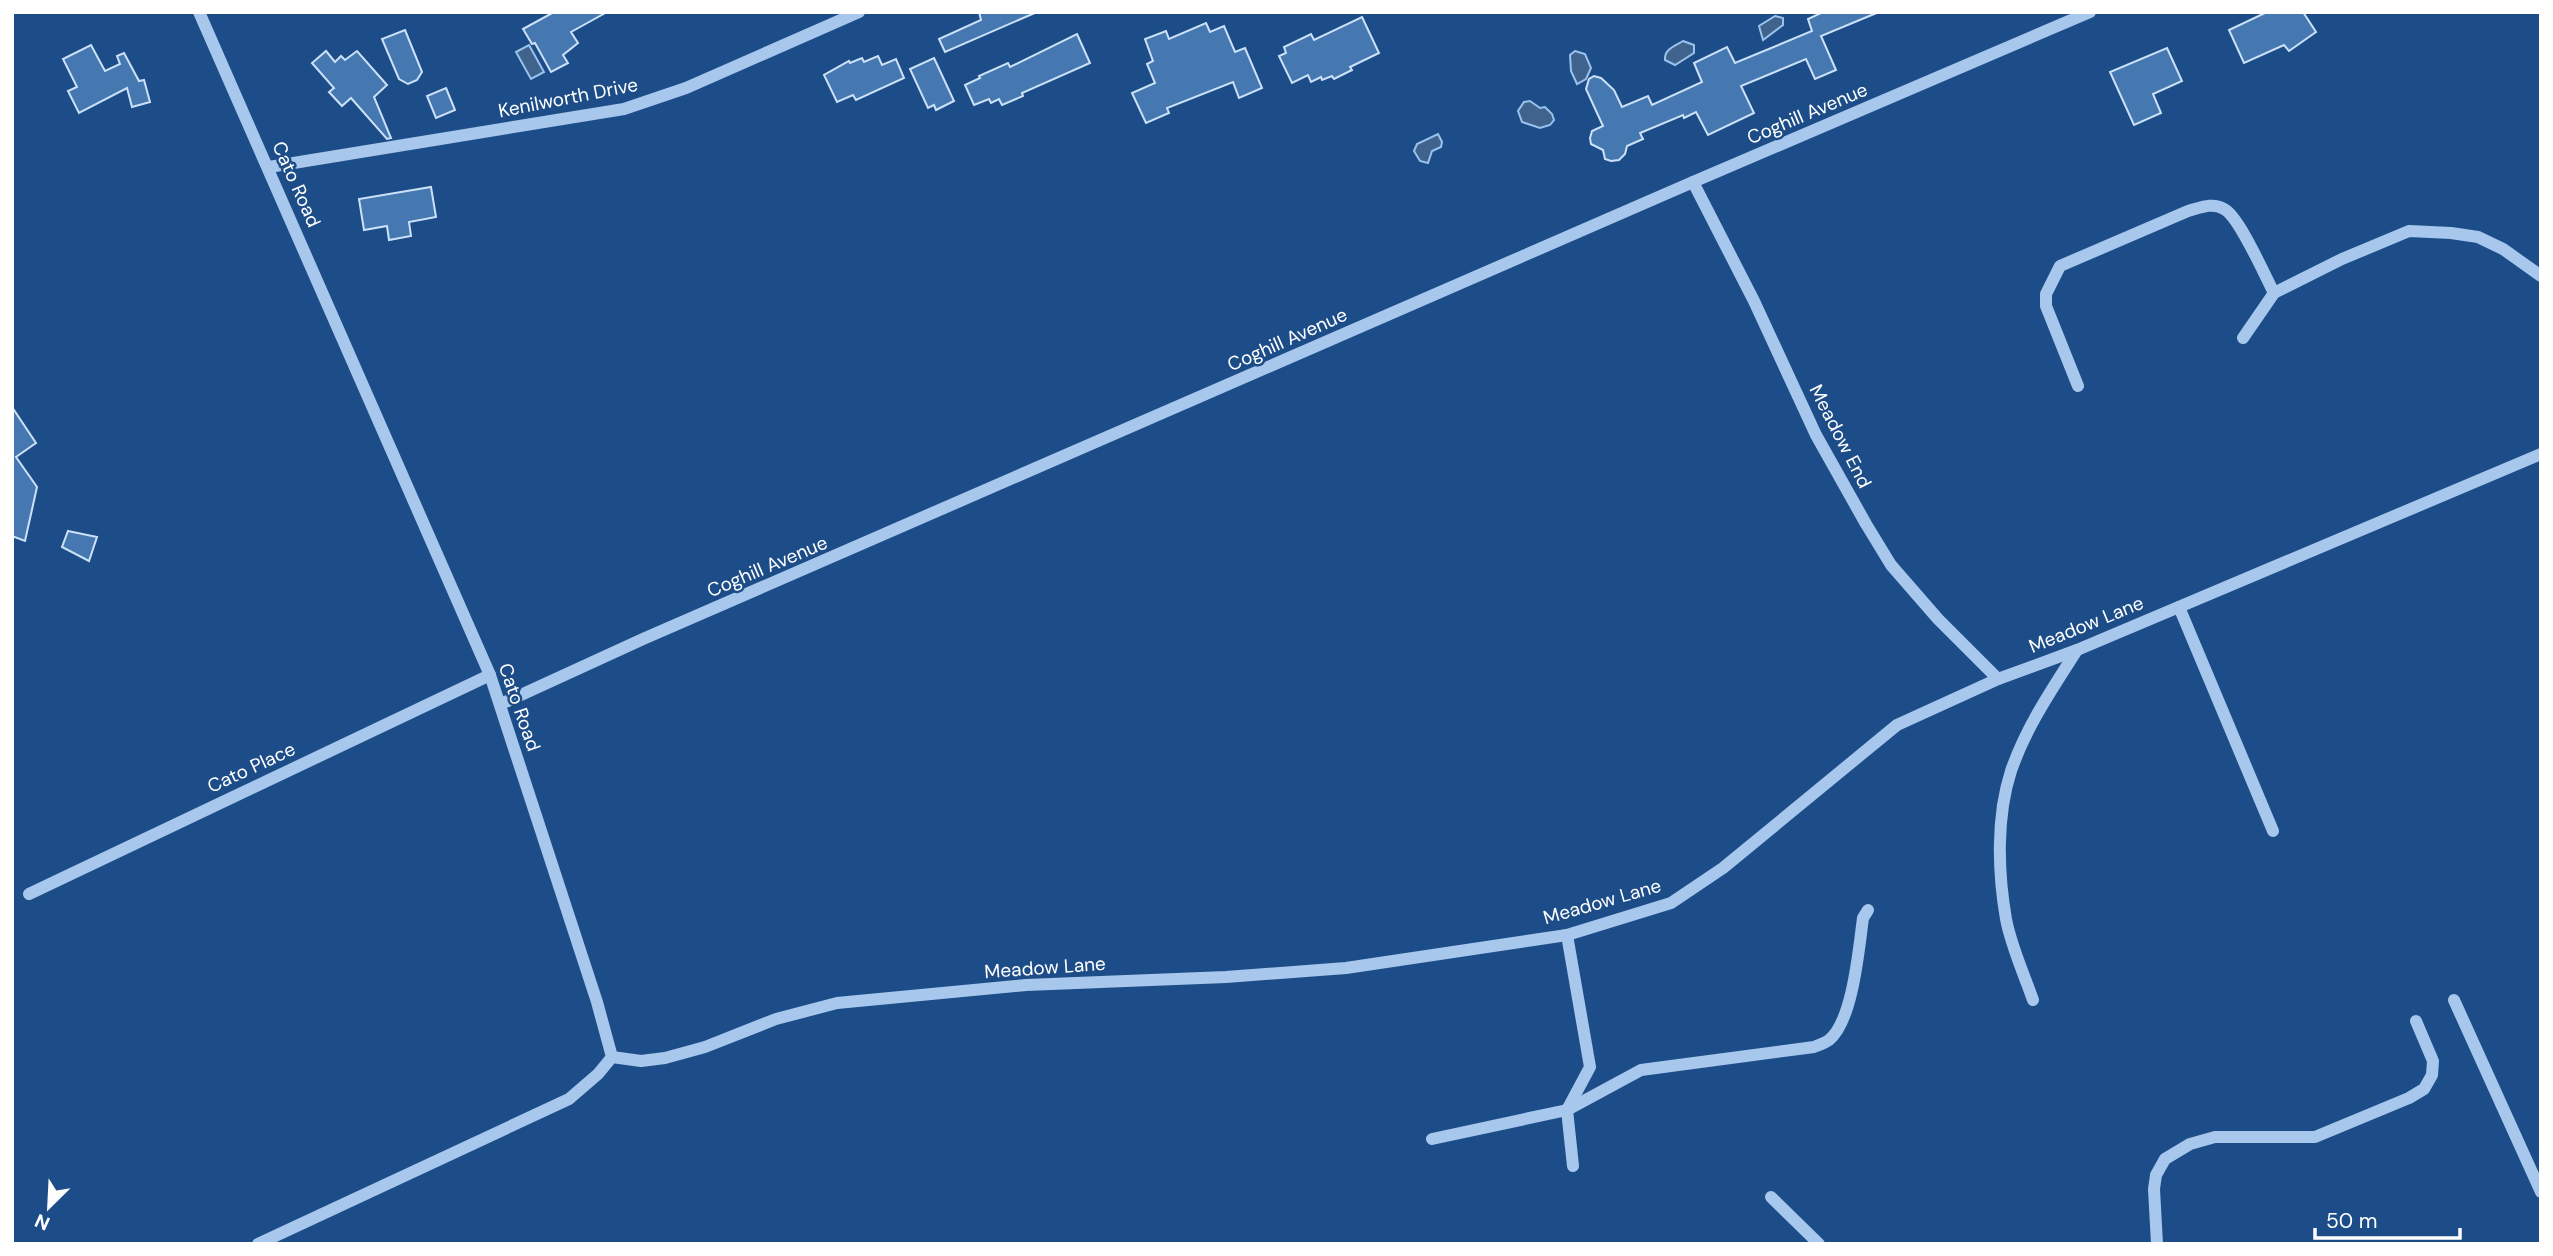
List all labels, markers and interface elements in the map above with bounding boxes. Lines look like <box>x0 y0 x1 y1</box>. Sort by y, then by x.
street label: Kenilworth Drive <box>496 72 640 123</box>
street label: Coghill Avenue <box>1743 77 1871 150</box>
street label: Cato Road <box>267 137 327 231</box>
street label: Coghill Avenue <box>1223 302 1351 377</box>
street label: Meadow End <box>1804 380 1877 492</box>
street label: Coghill Avenue <box>703 530 831 603</box>
street label: Meadow Lane <box>2025 590 2147 659</box>
street label: Cato Road <box>493 660 546 754</box>
street label: Cato Place <box>203 736 299 799</box>
street label: Meadow Lane <box>1540 873 1664 930</box>
street label: Meadow Lane <box>984 951 1107 984</box>
north arrow <box>14 1172 84 1242</box>
scale bar <box>2315 1196 2460 1240</box>
text: 50 m <box>2326 1207 2377 1235</box>
text: N <box>31 1208 54 1236</box>

